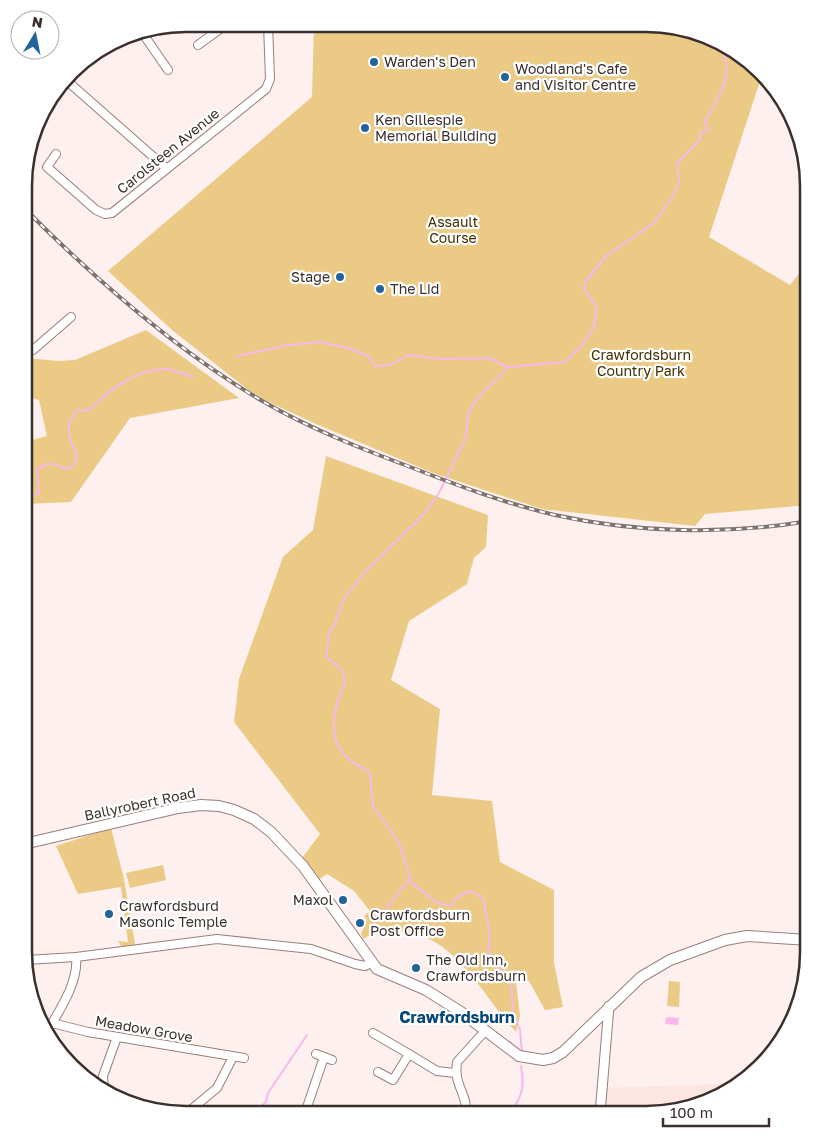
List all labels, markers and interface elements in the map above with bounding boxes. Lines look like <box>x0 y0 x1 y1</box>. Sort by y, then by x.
north arrow <box>10 10 60 60</box>
text: N <box>31 12 44 31</box>
place label: Warden's Den <box>384 53 476 70</box>
marker: Warden's Den <box>368 56 380 68</box>
place label: Woodland's Cafe and Visitor Centre <box>515 60 636 93</box>
marker: Woodland's Cafe and Visitor Centre <box>499 71 511 83</box>
street label: Carolsteen Avenue <box>113 104 222 197</box>
place label: Ken Gillespie Memorial Building <box>375 111 497 144</box>
marker: Ken Gillespie Memorial Building <box>359 122 371 134</box>
park label: Assault Course <box>428 213 478 246</box>
place label: Stage <box>291 268 330 285</box>
marker: Stage <box>334 271 346 283</box>
place label: The Lid <box>390 280 439 297</box>
marker: The Lid <box>374 283 386 295</box>
park label: Crawfordsburn Country Park <box>591 346 691 379</box>
street label: Ballyrobert Road <box>83 783 197 824</box>
place label: Maxol <box>293 891 333 908</box>
marker: Maxol <box>337 894 349 906</box>
place label: Crawfordsburd Masonic Temple <box>119 897 227 930</box>
place label: Crawfordsburn Post Office <box>370 906 470 939</box>
marker: Crawfordsburd Masonic Temple <box>103 908 115 920</box>
marker: Crawfordsburn Post Office <box>354 917 366 929</box>
place label: The Old Inn, Crawfordsburn <box>426 951 526 984</box>
marker: The Old Inn, Crawfordsburn <box>410 962 422 974</box>
district label: Crawfordsburn <box>399 1007 515 1027</box>
street label: Meadow Grove <box>94 1012 194 1045</box>
scale bar <box>663 1096 769 1128</box>
text: 100 m <box>670 1103 713 1121</box>

